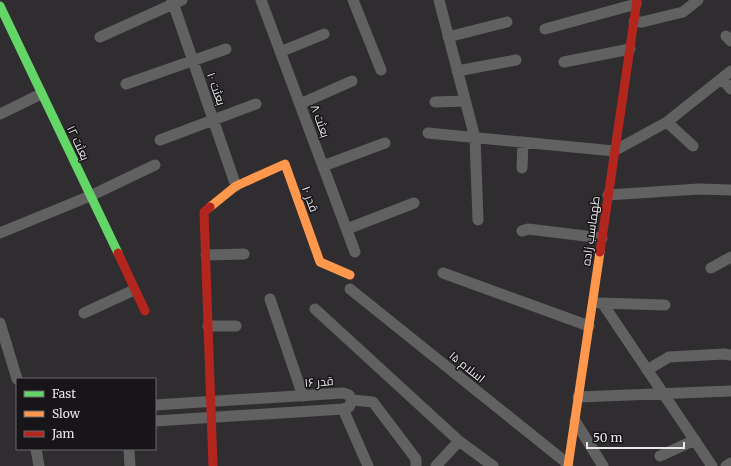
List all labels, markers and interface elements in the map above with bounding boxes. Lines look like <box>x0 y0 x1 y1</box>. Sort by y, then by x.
street label: بعثت ۱۰ <box>204 70 229 107</box>
street label: بعثت ۸ <box>308 102 333 140</box>
street label: بعثت ۱۲ <box>64 123 93 163</box>
street label: قدر ۱۰ <box>299 184 322 214</box>
street label: طهماسب زاده <box>578 195 603 267</box>
street label: اسلام ۱۵ <box>446 348 488 386</box>
street label: قدر ۱۶ <box>304 373 334 390</box>
legend <box>16 378 156 450</box>
text: Fast <box>52 386 76 401</box>
text: Slow <box>52 406 81 421</box>
scale bar <box>587 424 684 450</box>
text: Jam <box>51 426 75 441</box>
text: 50 m <box>593 430 622 445</box>

